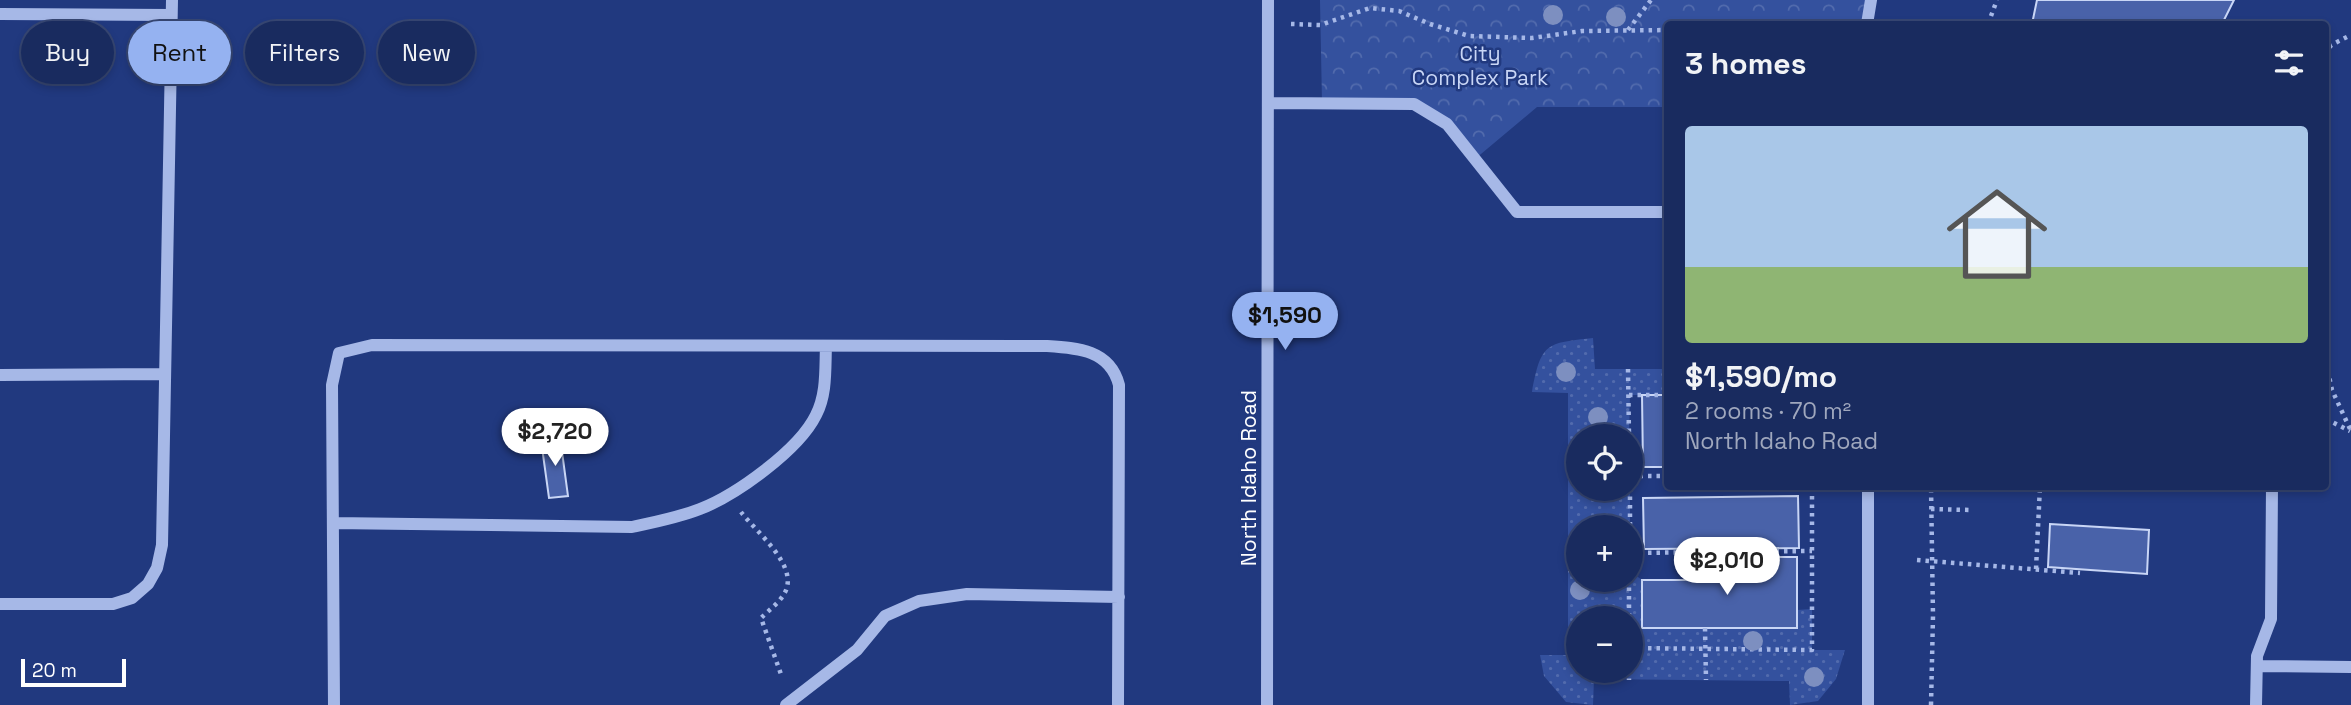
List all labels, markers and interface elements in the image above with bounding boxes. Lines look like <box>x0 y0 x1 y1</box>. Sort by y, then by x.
chip: Buy <box>21 21 114 84</box>
chip: Rent <box>128 21 231 84</box>
chip: Filters <box>245 21 364 84</box>
chip: New <box>378 21 475 84</box>
park label: City Complex Park <box>1412 40 1548 91</box>
text: 3 homes <box>1685 44 1806 83</box>
icon: filters <box>2270 44 2308 82</box>
icon: home <box>1934 171 2060 297</box>
pin: $1,590 <box>1228 292 1342 352</box>
text: $1,590 <box>1248 300 1322 330</box>
text: $1,590/mo <box>1685 357 1837 396</box>
street label: North Idaho Road <box>1235 390 1262 566</box>
text: 2 rooms · 70 m² <box>1685 396 1851 426</box>
pin: $2,720 <box>498 408 612 468</box>
text: $2,720 <box>518 416 592 446</box>
map controls <box>1566 424 1643 683</box>
button: locate <box>1566 424 1643 501</box>
text: North Idaho Road <box>1685 426 1878 456</box>
button: + <box>1566 515 1643 592</box>
pin: $2,010 <box>1670 538 1784 597</box>
text: $2,010 <box>1690 545 1764 575</box>
button: − <box>1566 606 1643 683</box>
scale bar <box>21 656 126 688</box>
text: 20 m <box>32 658 77 683</box>

